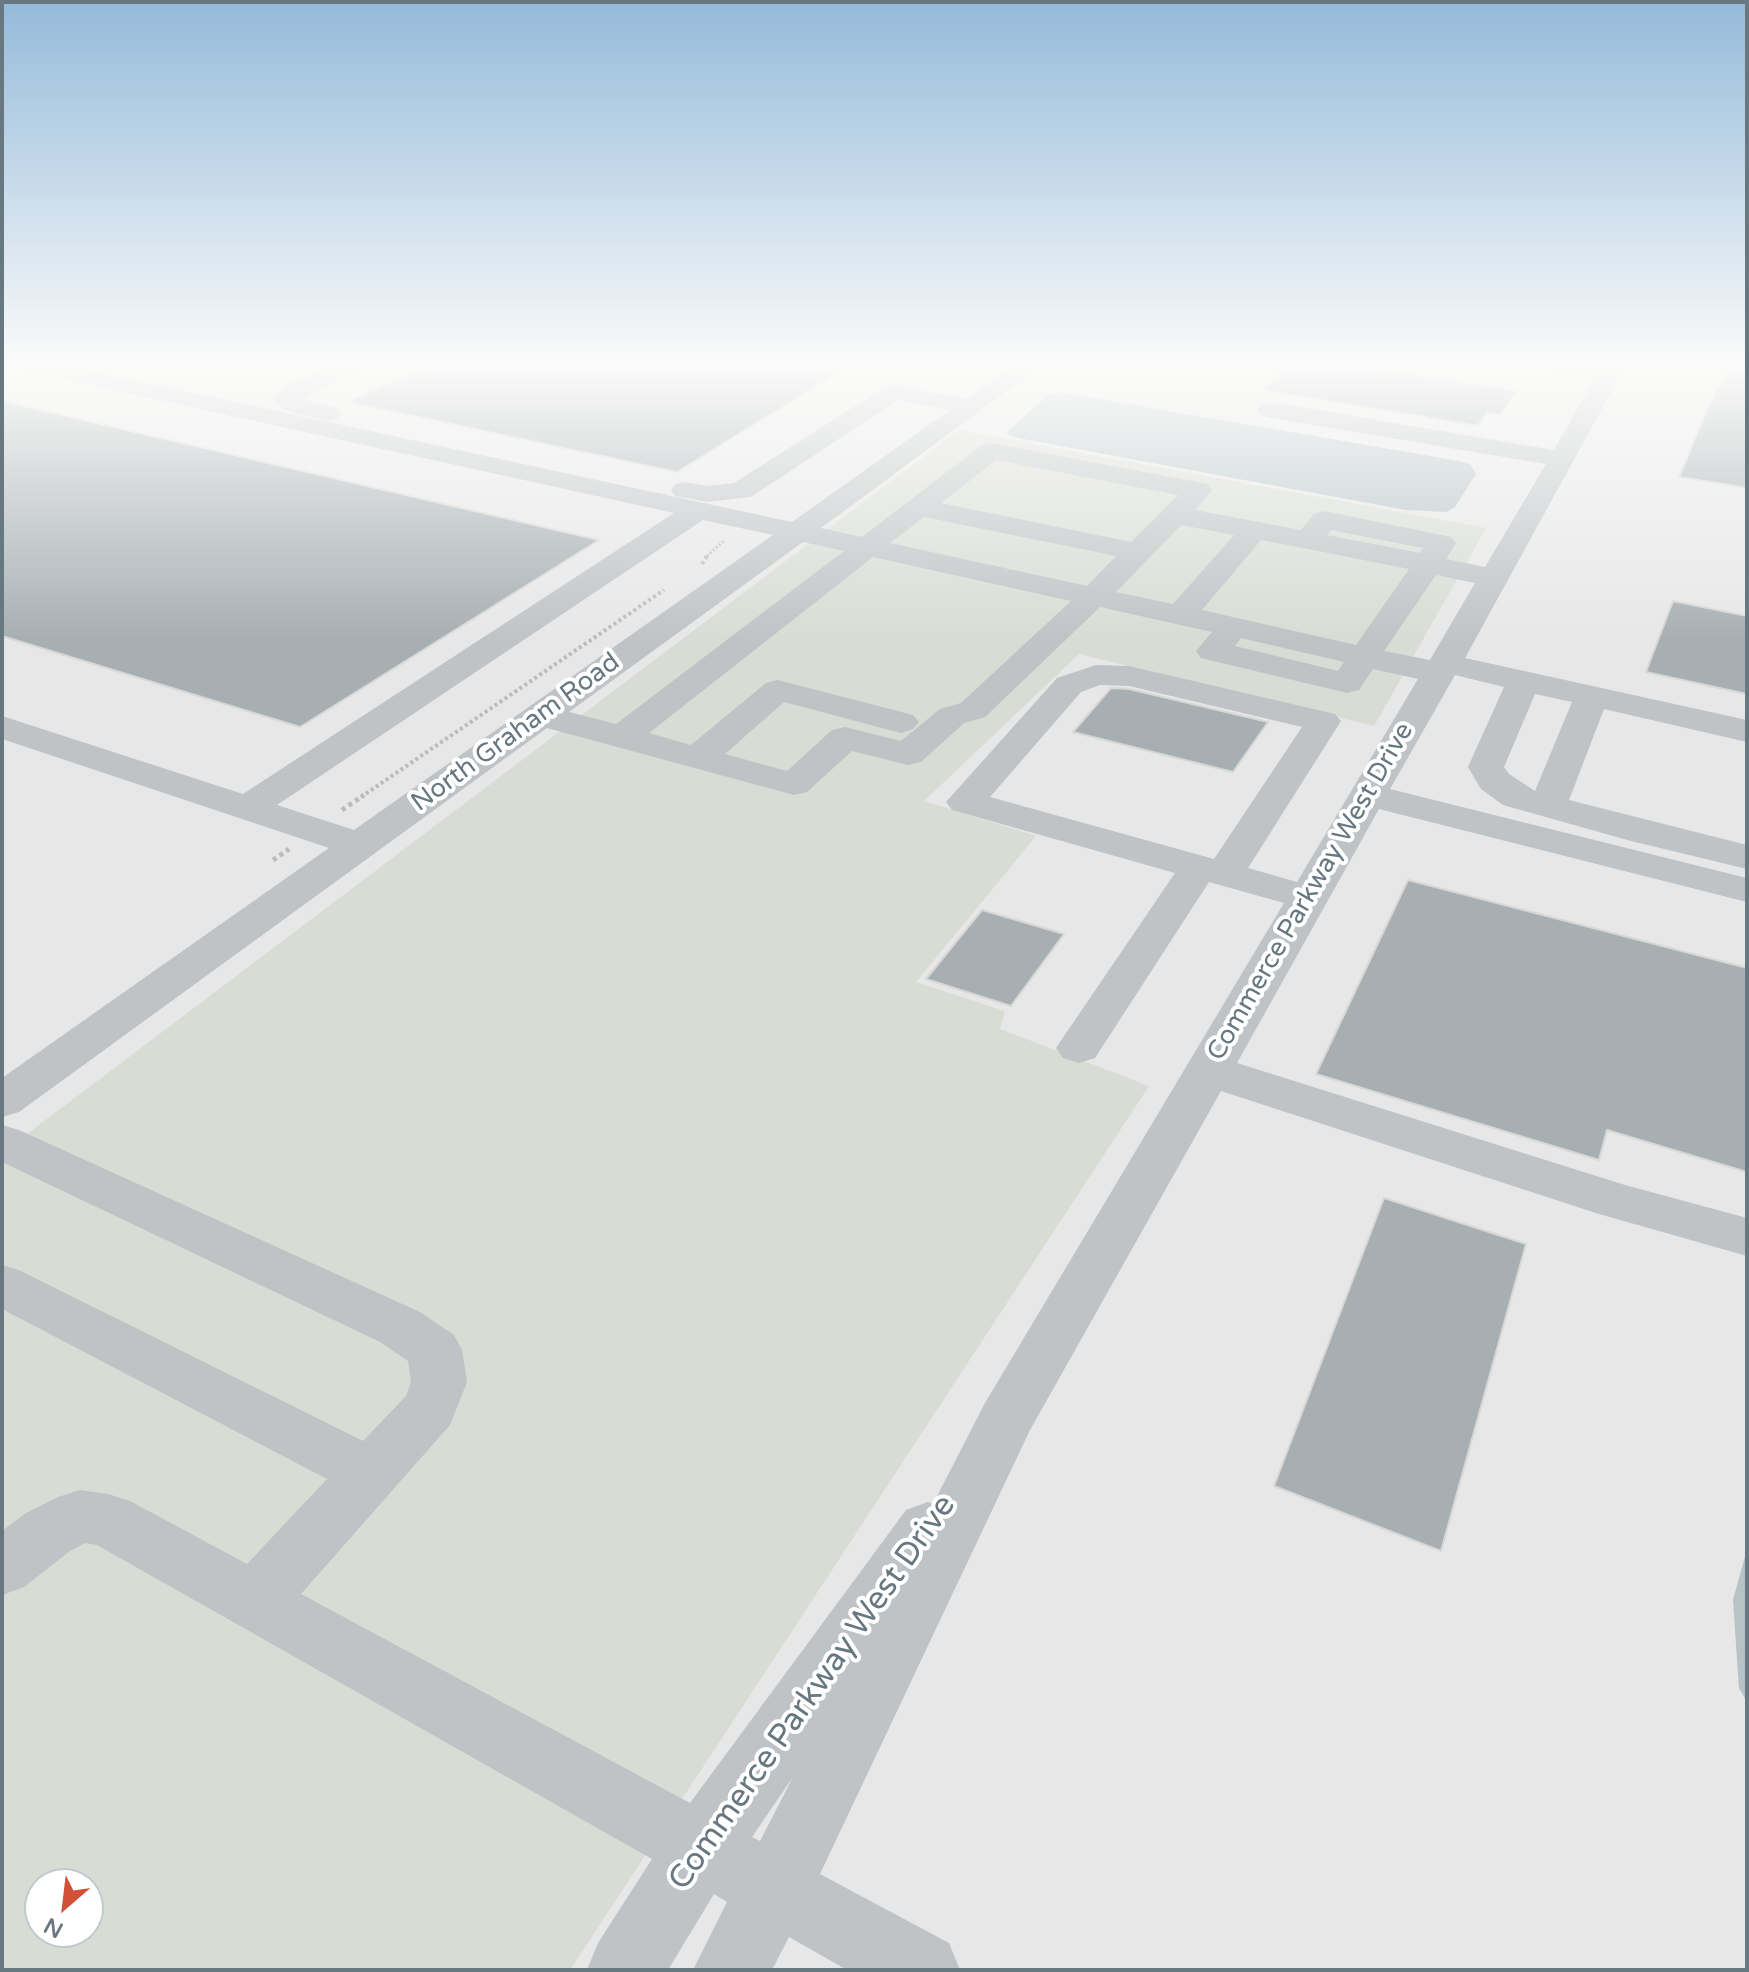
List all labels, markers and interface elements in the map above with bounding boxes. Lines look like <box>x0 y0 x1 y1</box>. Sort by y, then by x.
street label: North Graham Road <box>406 647 626 819</box>
street label: Commerce Parkway West Drive <box>1201 718 1421 1066</box>
street label: Commerce Parkway West Drive <box>661 1488 965 1898</box>
north arrow <box>24 1868 104 1948</box>
text: N <box>40 1912 68 1943</box>

